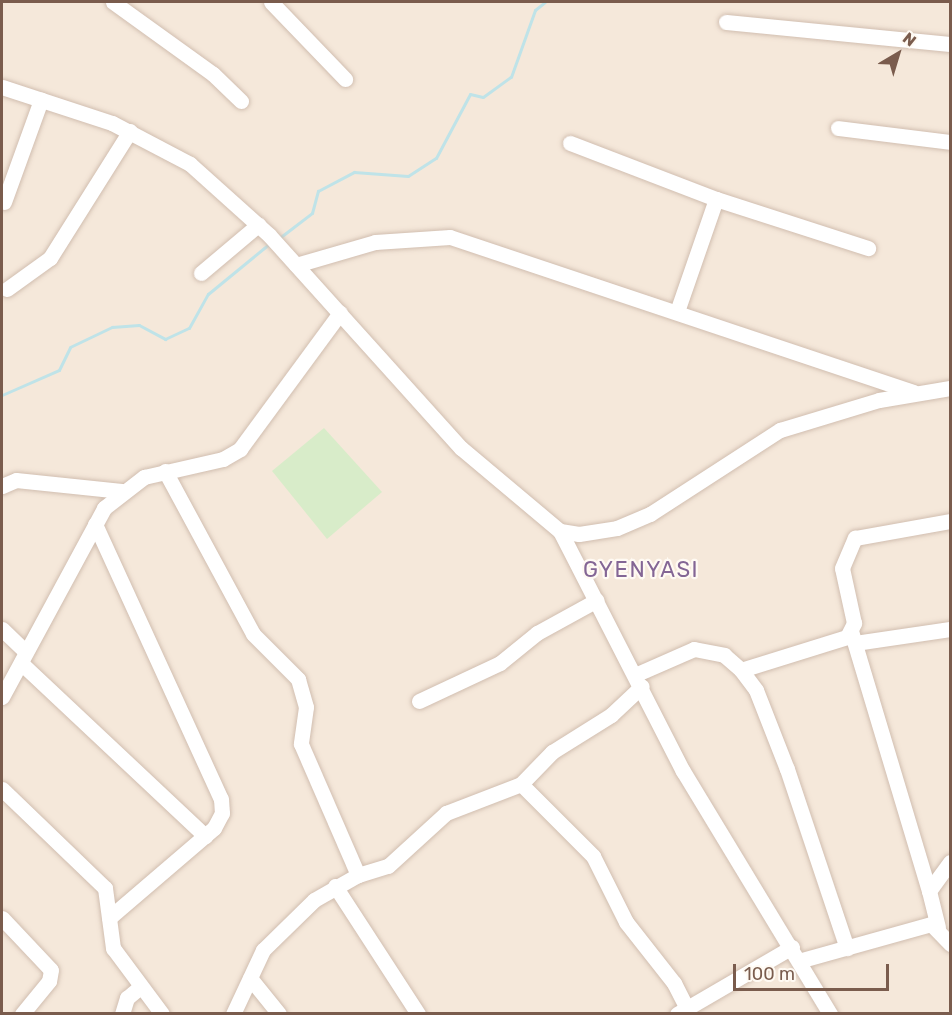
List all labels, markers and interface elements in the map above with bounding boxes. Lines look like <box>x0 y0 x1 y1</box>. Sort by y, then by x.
north arrow <box>868 24 928 84</box>
text: N <box>899 28 920 50</box>
district label: GYENYASI <box>583 557 699 583</box>
scale bar <box>736 952 892 990</box>
text: 100 m <box>744 963 795 985</box>

